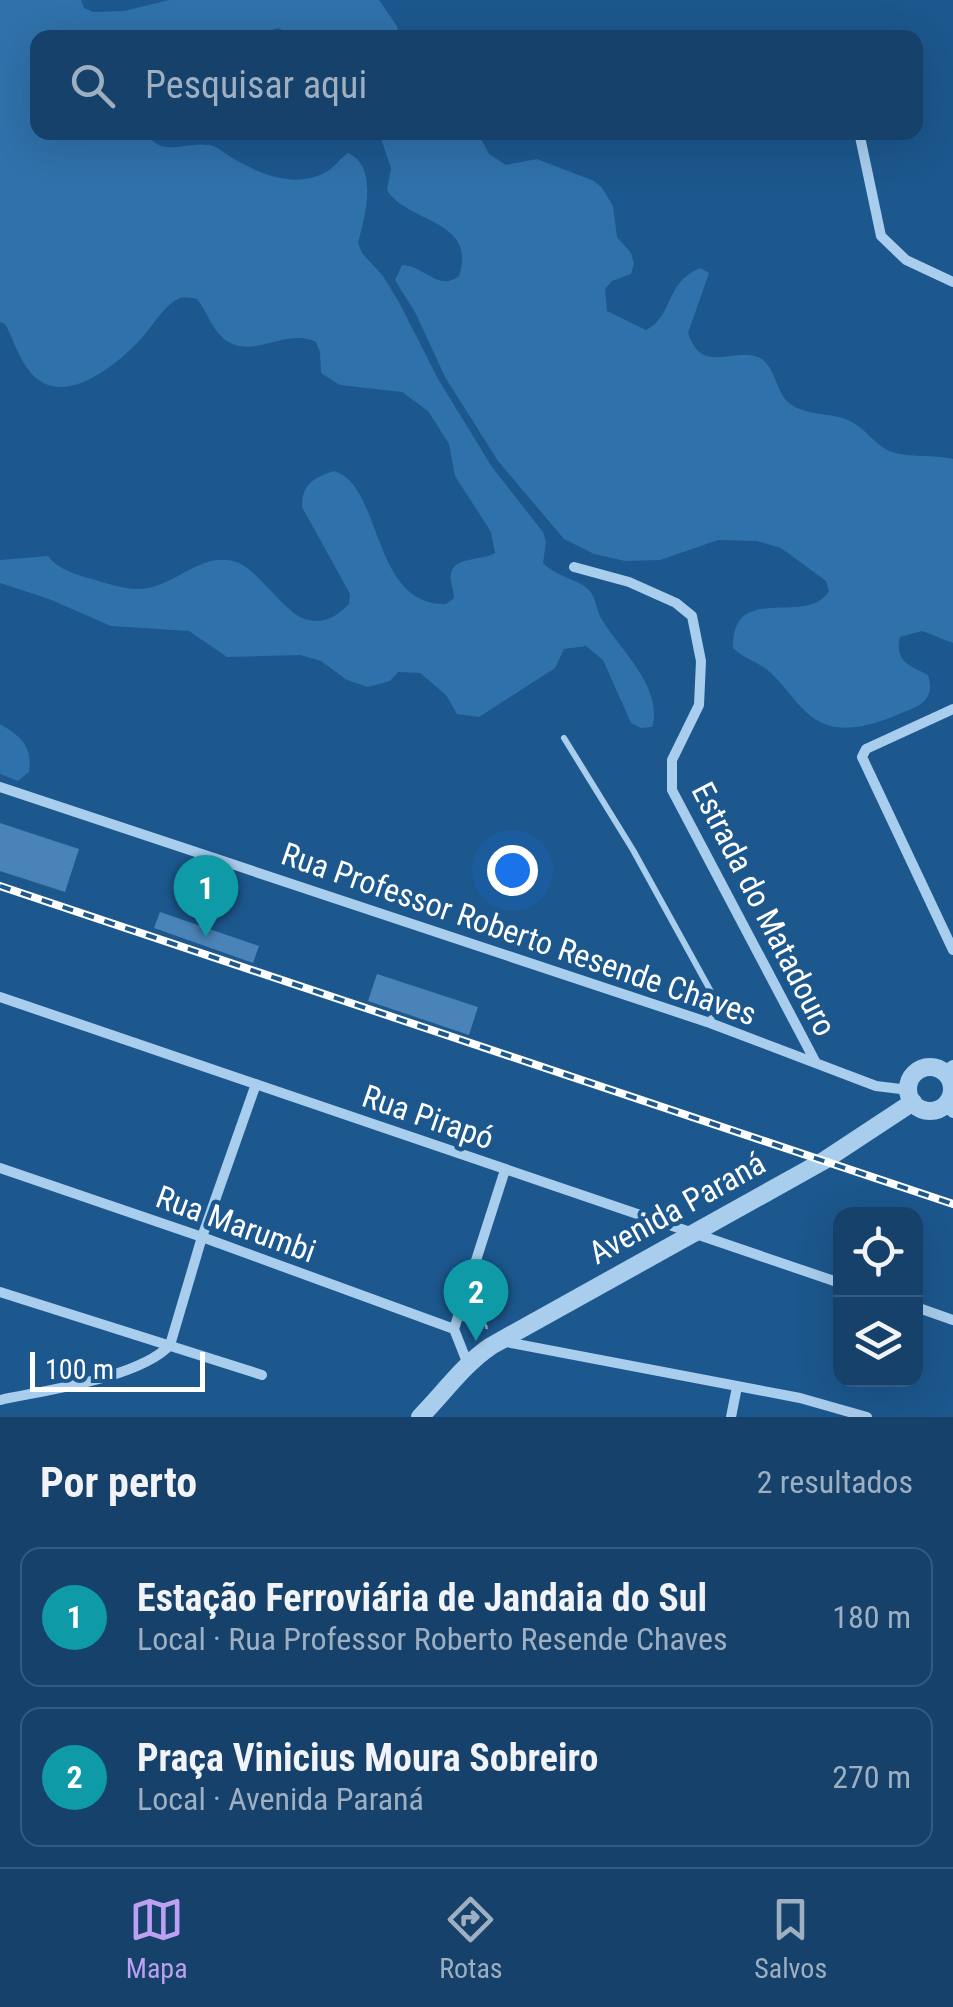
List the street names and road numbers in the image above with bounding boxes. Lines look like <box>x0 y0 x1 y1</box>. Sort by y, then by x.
street label: Estrada do Matadouro <box>684 776 844 1042</box>
street label: Rua Professor Roberto Resende Chaves <box>277 835 761 1033</box>
street label: Rua Pirapó <box>357 1077 499 1157</box>
street label: Avenida Paraná <box>582 1144 772 1272</box>
street label: Rua Marumbi <box>151 1178 321 1270</box>

